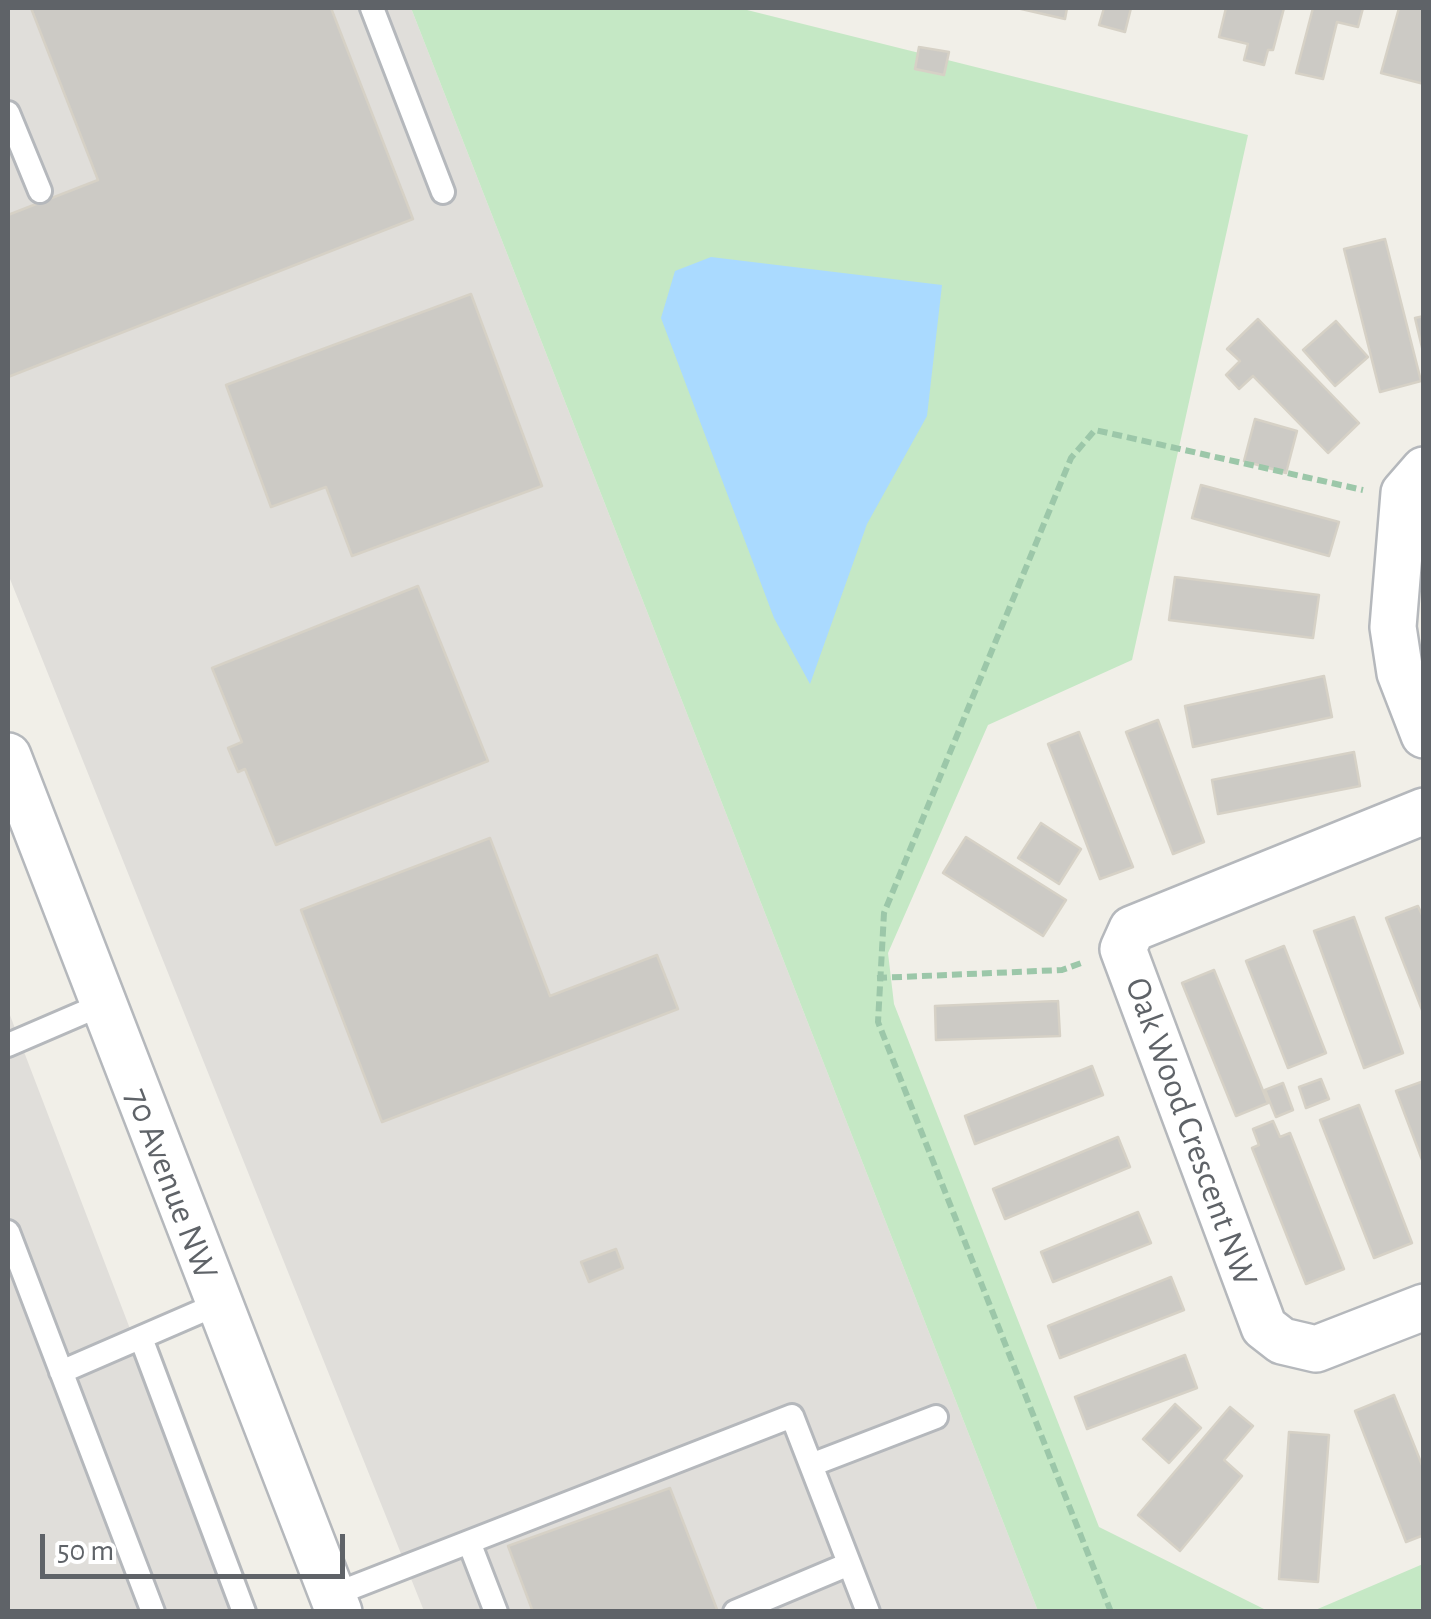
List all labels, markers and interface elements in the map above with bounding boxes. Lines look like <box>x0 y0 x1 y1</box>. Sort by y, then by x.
street label: Oak Wood Crescent NW <box>1116 972 1266 1292</box>
street label: 70 Avenue NW <box>115 1083 227 1285</box>
scale bar <box>45 1514 350 1576</box>
text: 50 m <box>57 1536 114 1566</box>

